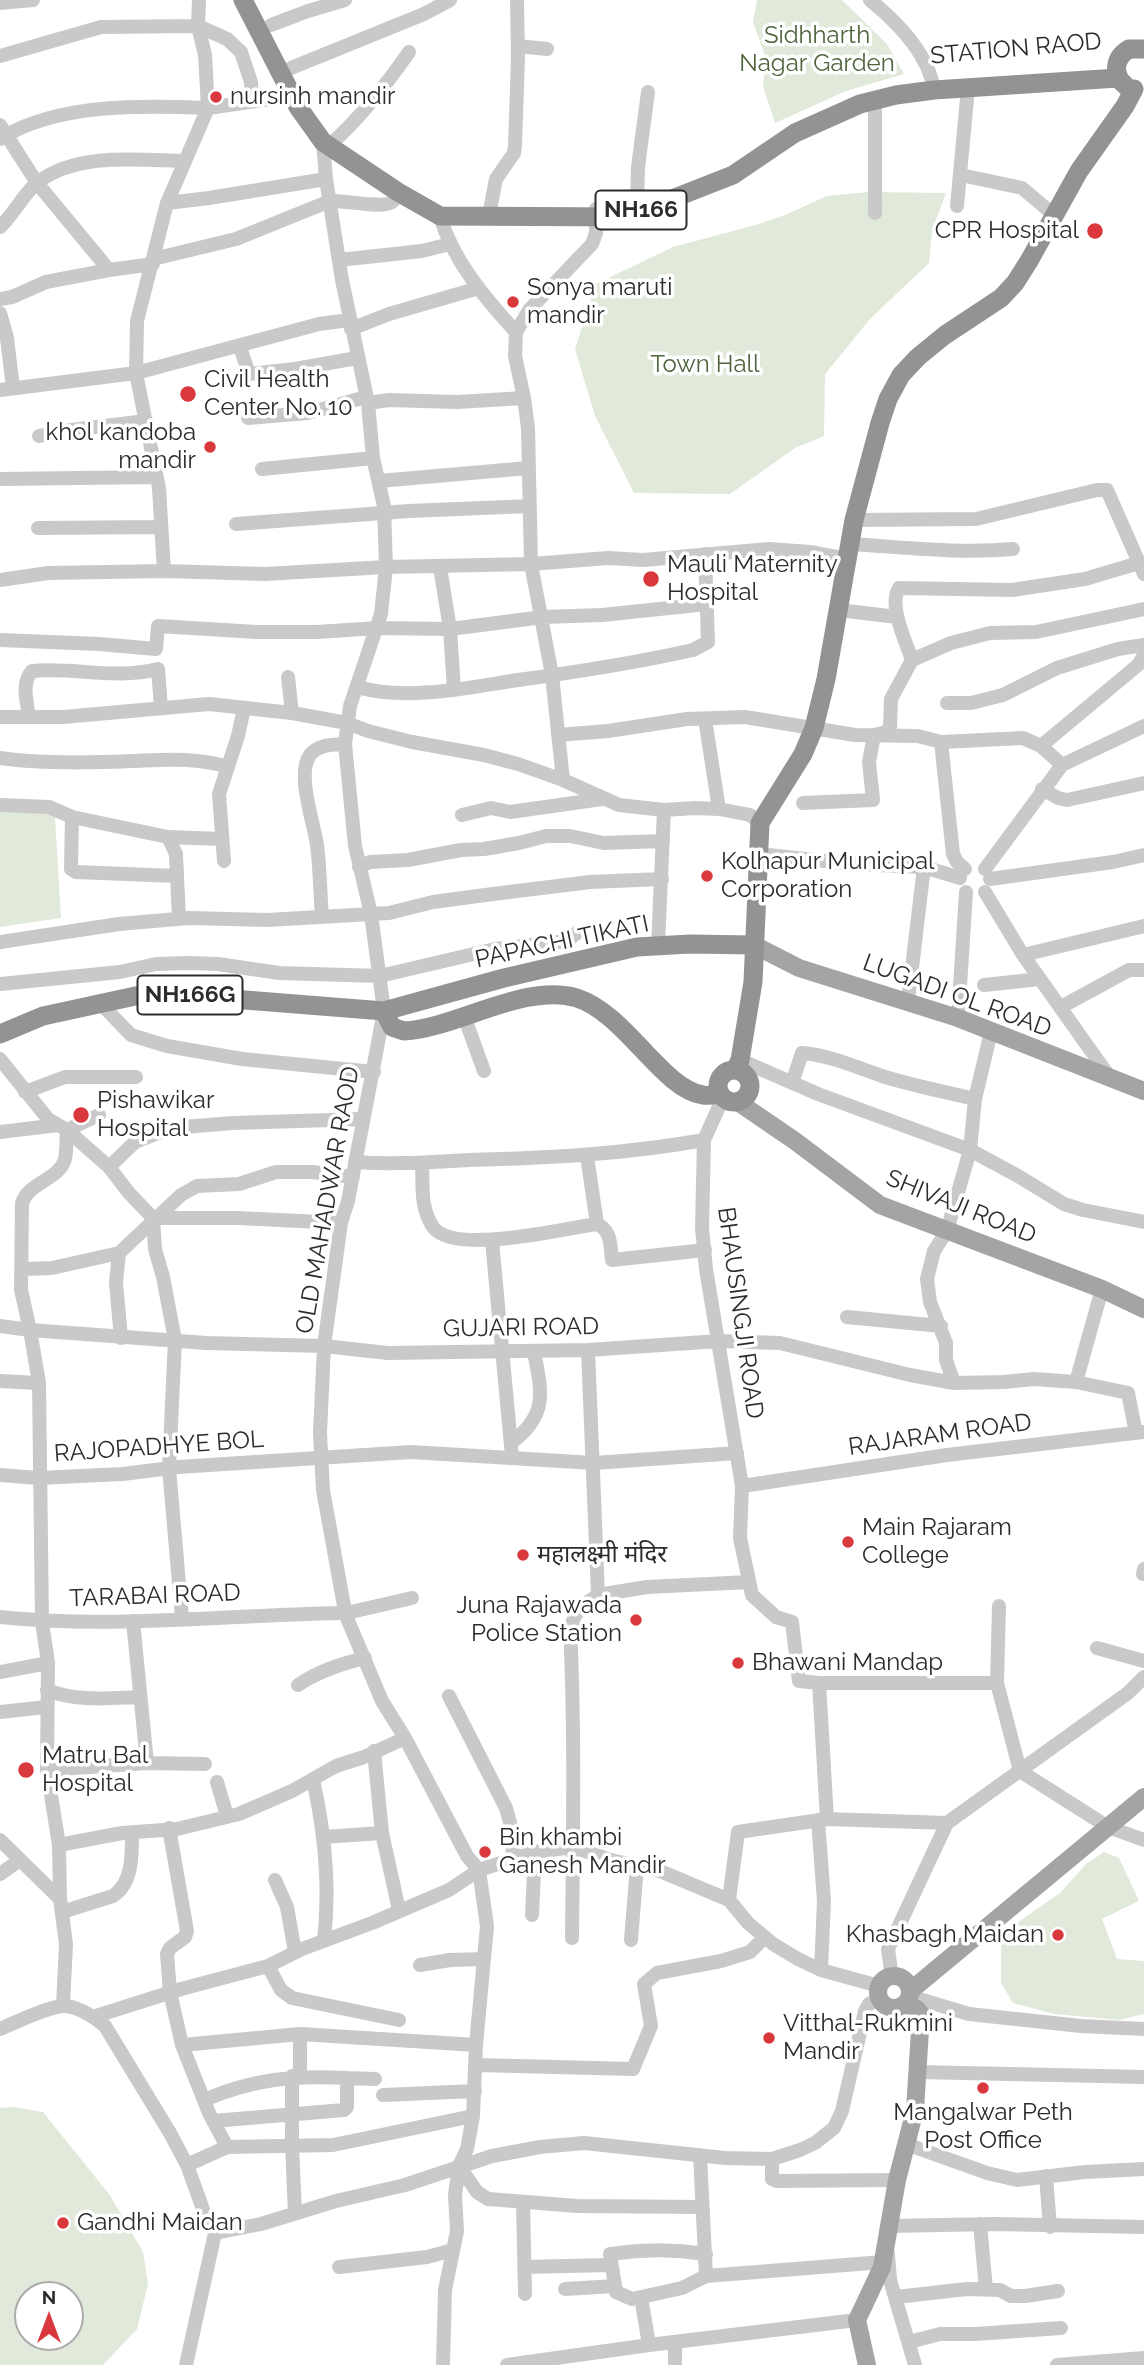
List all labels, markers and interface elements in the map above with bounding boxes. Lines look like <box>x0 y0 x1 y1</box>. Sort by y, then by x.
park label: Sidhharth Nagar Garden <box>739 22 895 78</box>
street label: STATION RAOD <box>929 27 1103 71</box>
place label: nursinh mandir <box>230 83 395 111</box>
marker: nursinh mandir <box>208 89 224 105</box>
road number: NH166 <box>596 190 686 230</box>
place label: CPR Hospital <box>935 217 1079 245</box>
marker: CPR Hospital <box>1085 221 1105 241</box>
place label: Sonya maruti mandir <box>527 274 673 330</box>
marker: Sonya maruti mandir <box>505 294 521 310</box>
park label: Town Hall <box>650 351 760 379</box>
place label: Civil Health Center No. 10 <box>204 366 353 422</box>
marker: Civil Health Center No. 10 <box>178 384 198 404</box>
place label: khol kandoba mandir <box>46 419 196 475</box>
marker: khol kandoba mandir <box>202 439 218 455</box>
place label: Mauli Maternity Hospital <box>667 551 838 607</box>
marker: Mauli Maternity Hospital <box>641 569 661 589</box>
place label: Kolhapur Municipal Corporation <box>721 848 935 904</box>
marker: Kolhapur Municipal Corporation <box>699 868 715 884</box>
street label: PAPACHI TIKATI <box>473 910 651 974</box>
street label: LUGADI OL ROAD <box>859 949 1055 1043</box>
road number: NH166G <box>138 976 242 1014</box>
street label: OLD MAHADWAR RAOD <box>290 1064 366 1336</box>
place label: Pishawikar Hospital <box>97 1087 214 1143</box>
marker: Pishawikar Hospital <box>71 1105 91 1125</box>
street label: SHIVAJI ROAD <box>882 1164 1040 1250</box>
street label: BHAUSINGJI ROAD <box>711 1205 769 1421</box>
street label: GUJARI ROAD <box>443 1312 599 1344</box>
street label: RAJARAM ROAD <box>847 1408 1033 1462</box>
street label: RAJOPADHYE BOL <box>53 1425 265 1469</box>
place label: Main Rajaram College <box>862 1514 1012 1570</box>
marker: Main Rajaram College <box>840 1534 856 1550</box>
place label: महालक्ष्मी मंदिर <box>537 1541 667 1569</box>
marker: महालक्ष्मी मंदिर <box>515 1547 531 1563</box>
street label: TARABAI ROAD <box>69 1579 241 1613</box>
place label: Juna Rajawada Police Station <box>456 1592 622 1648</box>
marker: Juna Rajawada Police Station <box>628 1612 644 1628</box>
place label: Bhawani Mandap <box>752 1649 943 1677</box>
marker: Bhawani Mandap <box>730 1655 746 1671</box>
place label: Matru Bal Hospital <box>42 1742 148 1798</box>
marker: Matru Bal Hospital <box>16 1760 36 1780</box>
place label: Bin khambi Ganesh Mandir <box>499 1824 666 1880</box>
marker: Bin khambi Ganesh Mandir <box>477 1844 493 1860</box>
place label: Khasbagh Maidan <box>846 1921 1044 1949</box>
marker: Khasbagh Maidan <box>1050 1927 1066 1943</box>
place label: Vitthal-Rukmini Mandir <box>783 2010 953 2066</box>
marker: Vitthal-Rukmini Mandir <box>761 2030 777 2046</box>
marker: Mangalwar Peth Post Office <box>975 2080 991 2096</box>
place label: Mangalwar Peth Post Office <box>893 2099 1073 2155</box>
place label: Gandhi Maidan <box>77 2209 243 2237</box>
marker: Gandhi Maidan <box>55 2215 71 2231</box>
north arrow <box>14 2281 84 2351</box>
text: N <box>42 2286 56 2308</box>

